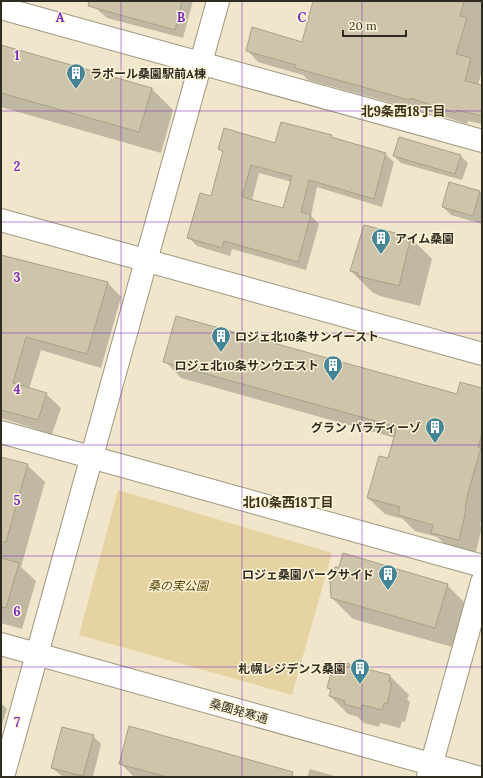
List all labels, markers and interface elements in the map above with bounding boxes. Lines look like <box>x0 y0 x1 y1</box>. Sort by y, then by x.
text: A <box>56 9 65 26</box>
text: B <box>177 9 186 26</box>
text: C <box>298 9 307 26</box>
scale bar <box>343 12 406 38</box>
text: 20 m <box>349 18 377 33</box>
text: 1 <box>14 47 20 64</box>
building icon: ラポール桑園駅前A棟 <box>65 62 87 90</box>
place label: ラポール桑園駅前A棟 <box>90 66 206 81</box>
district label: 北9条西18丁目 <box>360 103 446 120</box>
text: 2 <box>14 158 21 175</box>
building icon: アイム桑園 <box>370 227 392 255</box>
place label: アイム桑園 <box>395 231 454 246</box>
text: 3 <box>13 269 21 286</box>
building icon: ロジェ北10条サンイースト <box>210 325 232 353</box>
place label: ロジェ北10条サンイースト <box>235 329 379 344</box>
building icon: ロジェ北10条サンウエスト <box>322 354 344 382</box>
place label: ロジェ北10条サンウエスト <box>174 358 319 373</box>
text: 4 <box>13 381 21 398</box>
building icon: グラン パラディーゾ <box>424 416 446 444</box>
place label: グラン パラディーゾ <box>311 420 421 435</box>
text: 5 <box>13 492 21 509</box>
district label: 北10条西18丁目 <box>242 494 334 511</box>
building icon: ロジェ桑園パークサイド <box>377 563 399 591</box>
place label: ロジェ桑園パークサイド <box>242 567 374 582</box>
park label: 桑の実公園 <box>148 578 210 593</box>
text: 6 <box>13 603 21 620</box>
building icon: 札幌レジデンス桑園 <box>349 657 371 685</box>
place label: 札幌レジデンス桑園 <box>238 661 346 676</box>
street label: 桑園発寒通 <box>208 696 270 726</box>
text: 7 <box>14 714 20 731</box>

